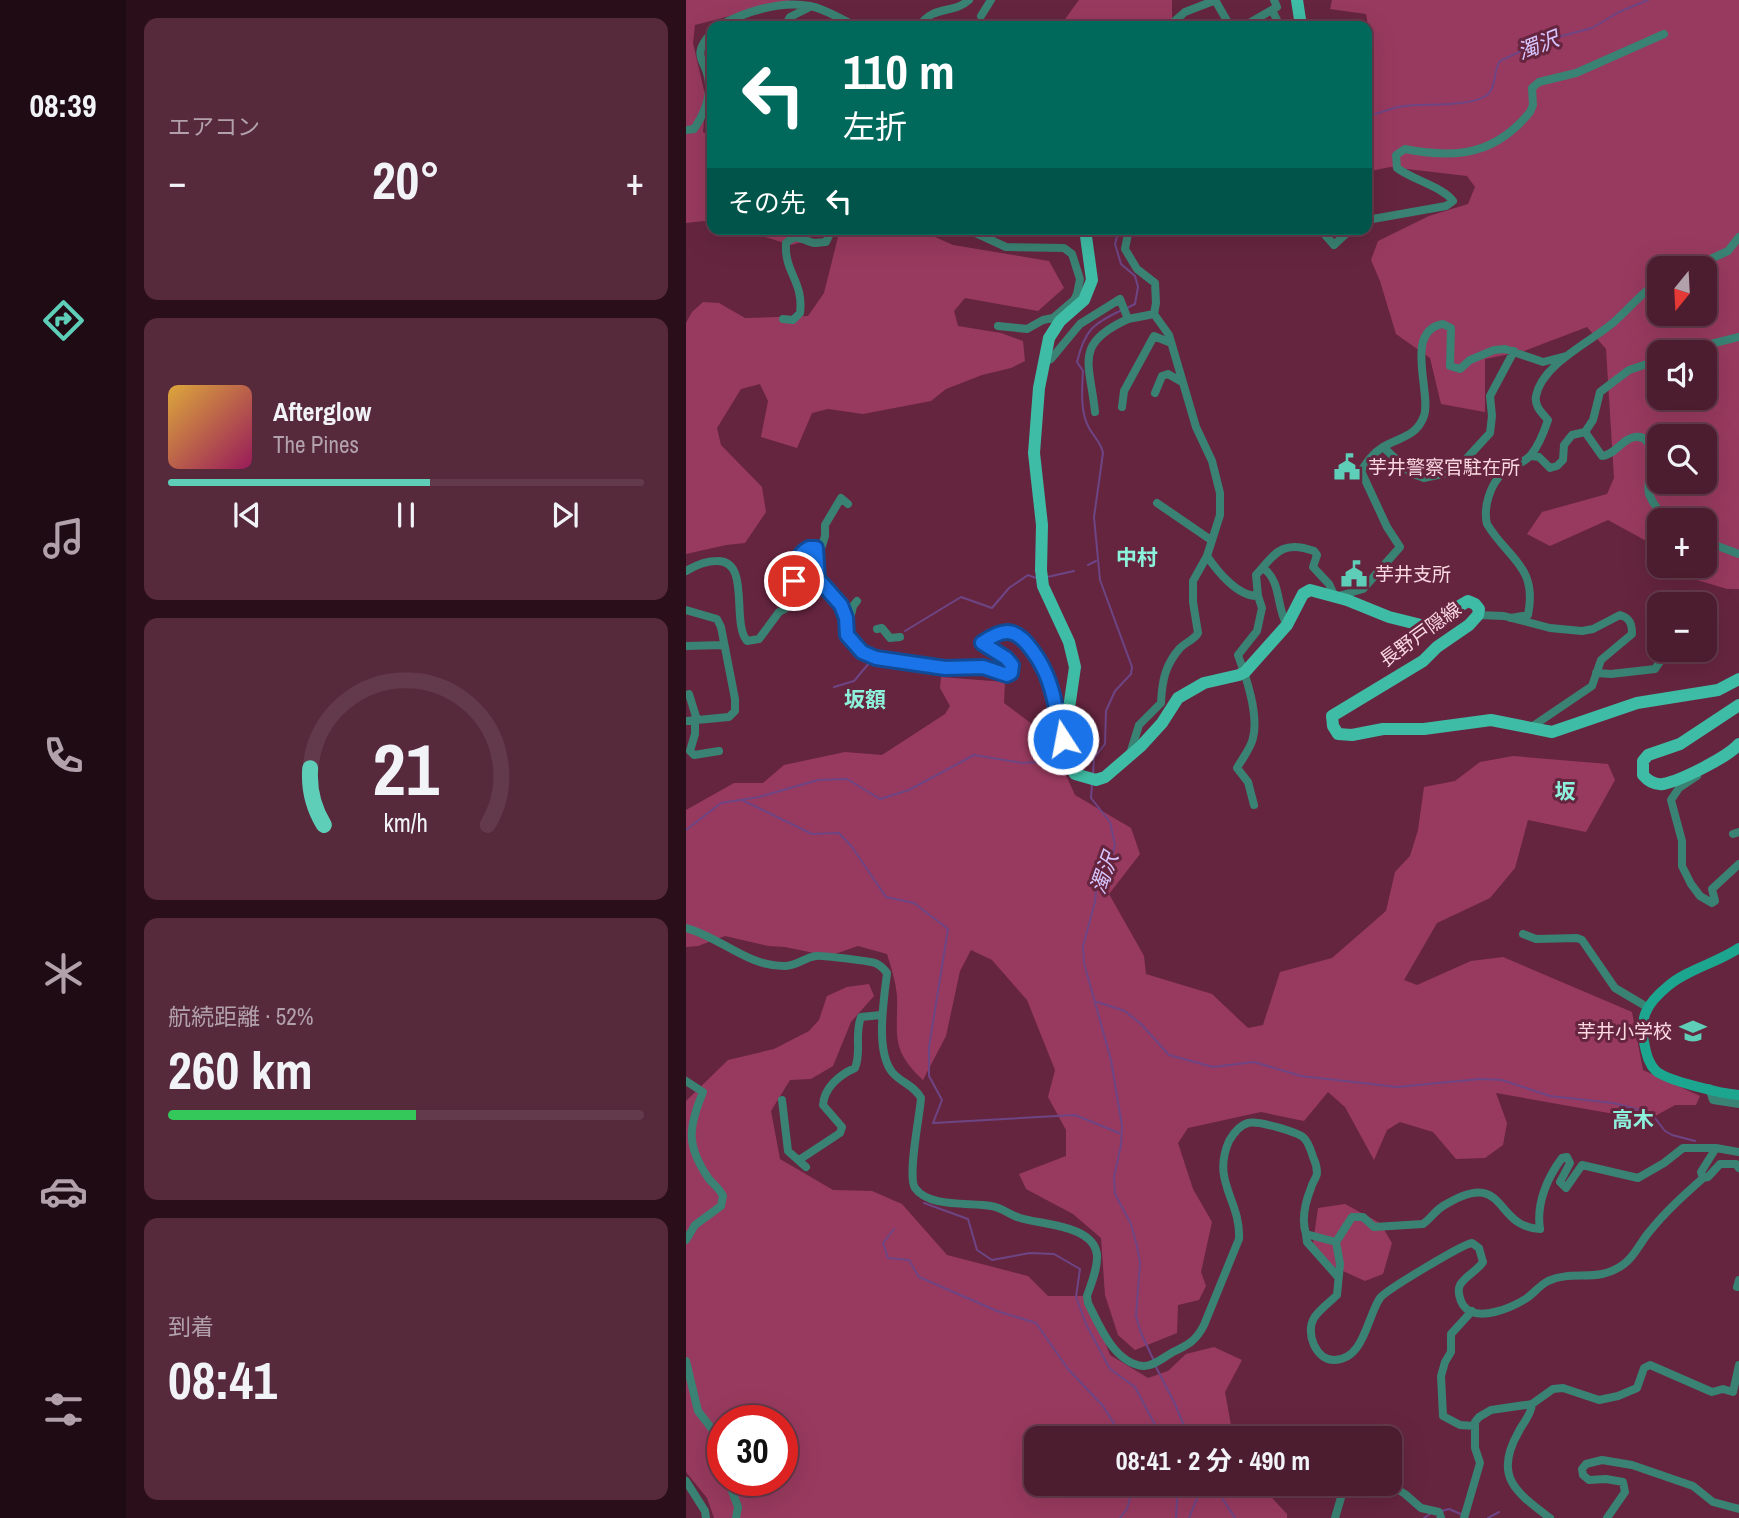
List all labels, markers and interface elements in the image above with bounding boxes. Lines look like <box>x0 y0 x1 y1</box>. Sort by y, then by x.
water label: 濁沢 <box>1513 23 1566 66</box>
text: 110 m <box>843 38 955 104</box>
icon: left <box>728 49 819 140</box>
text: 08:39 <box>29 84 97 127</box>
text: 左折 <box>843 105 907 148</box>
text: エアコン <box>168 111 260 142</box>
text: 20° <box>372 145 440 215</box>
text: − <box>168 156 186 207</box>
text: + <box>626 156 644 207</box>
icon: left <box>820 182 858 220</box>
text: その先 <box>728 185 806 220</box>
north arrow <box>1647 256 1717 326</box>
map controls <box>1647 256 1717 662</box>
icon: directions <box>39 296 88 345</box>
button: sound <box>1647 340 1717 410</box>
text: Afterglow <box>273 394 371 429</box>
button: search <box>1647 424 1717 494</box>
text: The Pines <box>273 429 359 460</box>
public building icon: 芋井警察官駐在所 <box>1332 452 1362 482</box>
place label: 芋井警察官駐在所 <box>1368 454 1520 480</box>
icon: previous <box>228 496 266 534</box>
icon: pause <box>387 496 425 534</box>
icon: next <box>546 496 584 534</box>
button: + <box>1647 508 1717 578</box>
icon: music <box>39 514 88 563</box>
district label: 中村 <box>1116 543 1158 572</box>
pin <box>764 551 824 611</box>
public building icon: 芋井支所 <box>1339 559 1369 589</box>
place label: 芋井支所 <box>1375 561 1451 587</box>
icon: arrive <box>775 562 813 600</box>
button: − <box>1647 592 1717 662</box>
street label: 長野戸隠線 <box>1374 596 1466 672</box>
district label: 坂額 <box>844 685 886 714</box>
position arrow <box>1026 702 1100 776</box>
text: 21 <box>373 720 440 818</box>
icon: phone <box>39 731 88 780</box>
district label: 坂 <box>1555 777 1576 806</box>
text: km/h <box>384 806 428 840</box>
water label: 濁沢 <box>1083 845 1126 898</box>
icon: climate <box>39 949 88 998</box>
text: 航続距離 · 52% <box>168 1001 313 1032</box>
school or university icon: 芋井小学校 <box>1678 1016 1708 1046</box>
place label: 芋井小学校 <box>1577 1018 1672 1044</box>
text: 260 km <box>168 1035 313 1105</box>
district label: 高木 <box>1612 1105 1654 1134</box>
icon: car <box>39 1167 88 1216</box>
text: 到着 <box>168 1311 214 1342</box>
text: 08:41 <box>168 1345 277 1415</box>
icon: filters <box>39 1385 88 1434</box>
speed limit sign: 30 <box>707 1405 798 1496</box>
text: 08:41 · 2 分 · 490 m <box>1116 1443 1310 1478</box>

